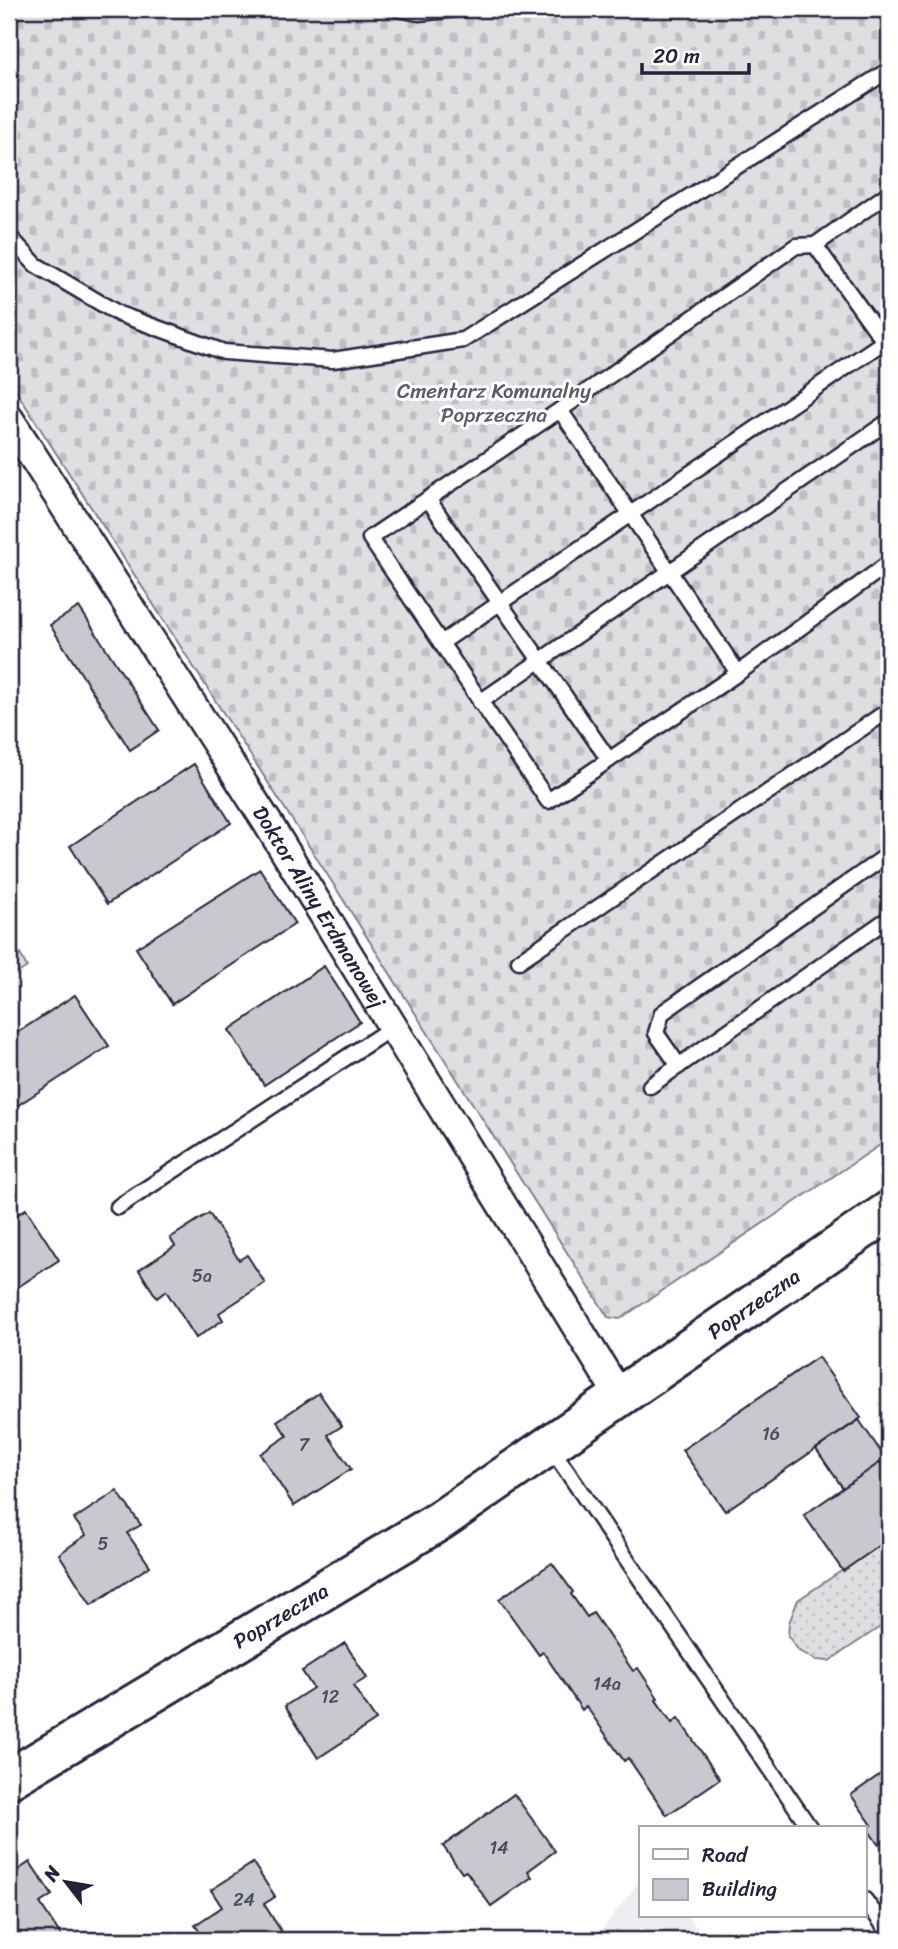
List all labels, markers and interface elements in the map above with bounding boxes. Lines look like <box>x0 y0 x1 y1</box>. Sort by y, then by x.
scale bar <box>642 32 749 76</box>
text: 20 m <box>653 37 700 75</box>
park label: Cmentarz Komunalny Poprzeczna <box>397 372 591 434</box>
street label: Doktor Aliny Erdmanowej <box>242 798 396 1016</box>
street label: Poprzeczna <box>700 1258 809 1350</box>
house number: 5a <box>192 1260 212 1292</box>
house number: 16 <box>762 1418 780 1450</box>
house number: 7 <box>299 1429 311 1461</box>
house number: 5 <box>98 1528 109 1560</box>
street label: Poprzeczna <box>226 1572 337 1660</box>
house number: 14a <box>593 1668 621 1700</box>
house number: 12 <box>321 1681 339 1713</box>
legend <box>639 1826 866 1918</box>
house number: 14 <box>490 1832 508 1864</box>
text: Road <box>702 1836 749 1874</box>
north arrow <box>32 1848 102 1918</box>
text: N <box>34 1859 70 1889</box>
text: Building <box>702 1870 778 1908</box>
house number: 24 <box>233 1884 255 1916</box>

